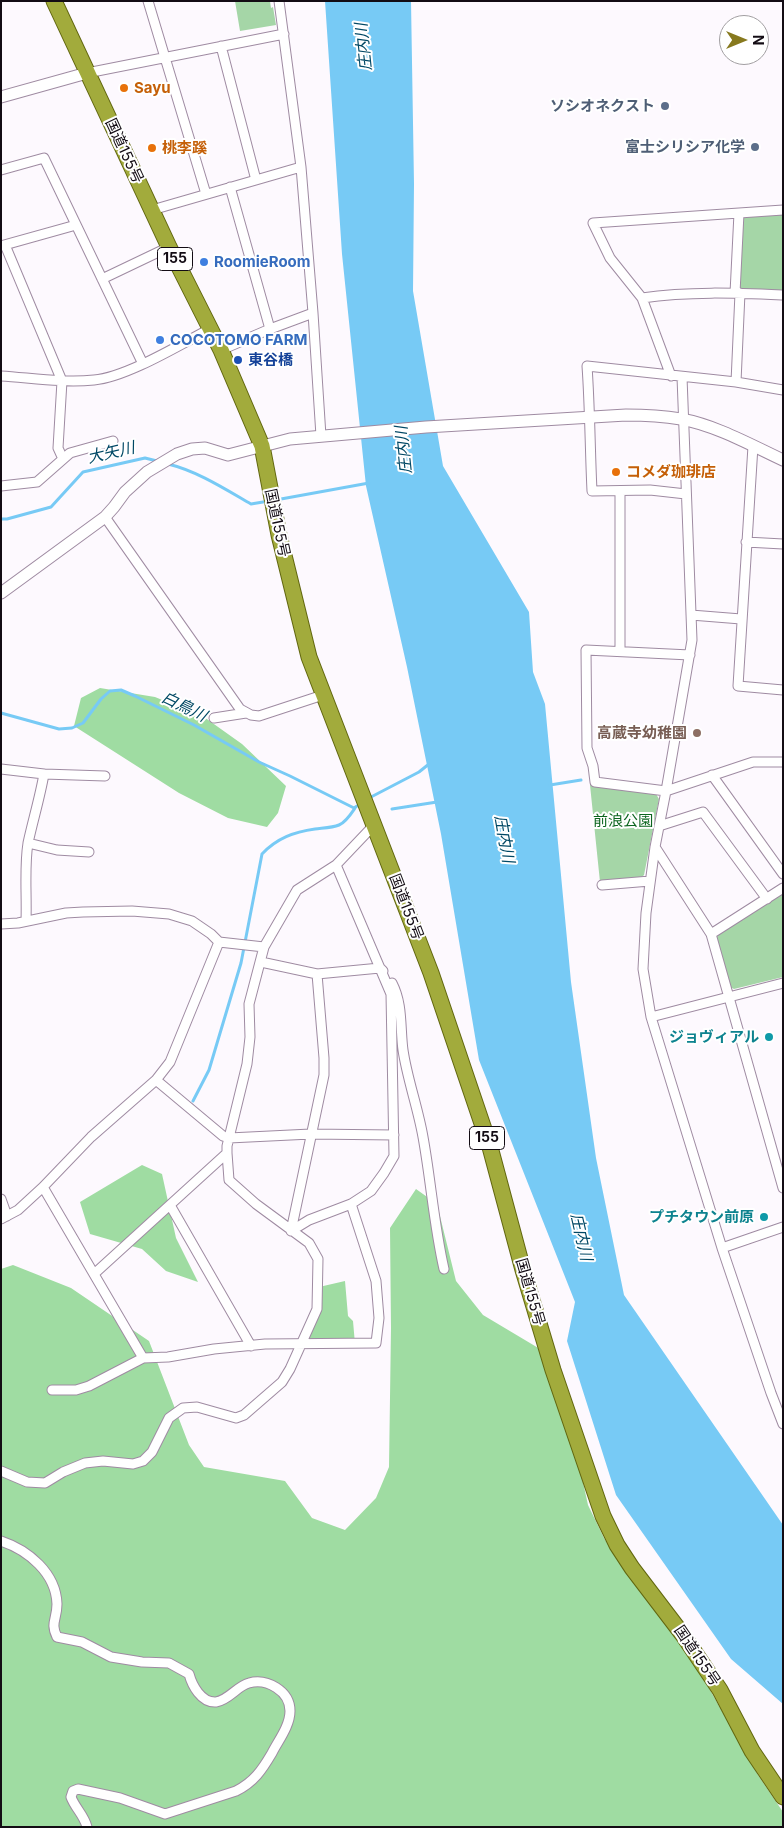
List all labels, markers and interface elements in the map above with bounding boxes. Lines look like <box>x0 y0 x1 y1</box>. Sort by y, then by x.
north arrow <box>719 15 769 65</box>
water label: 庄内川 <box>352 22 376 72</box>
text: N <box>750 35 767 45</box>
place label: Sayu <box>134 79 171 97</box>
marker: Sayu <box>118 82 130 94</box>
place label: ソシオネクスト <box>550 97 655 115</box>
marker: ソシオネクスト <box>659 100 671 112</box>
street label: 国道155号 <box>101 116 147 186</box>
place label: 富士シリシア化学 <box>625 138 745 156</box>
place label: 桃李蹊 <box>162 139 207 157</box>
marker: 富士シリシア化学 <box>749 141 761 153</box>
marker: 桃李蹊 <box>146 142 158 154</box>
road number: 155 <box>158 248 192 270</box>
place label: RoomieRoom <box>214 253 311 271</box>
marker: RoomieRoom <box>198 256 210 268</box>
place label: COCOTOMO FARM <box>170 331 307 349</box>
marker: COCOTOMO FARM <box>154 334 166 346</box>
place label: 東谷橋 <box>248 351 293 369</box>
marker: 東谷橋 <box>232 354 244 366</box>
water label: 庄内川 <box>392 425 416 475</box>
water label: 大矢川 <box>85 438 137 468</box>
place label: コメダ珈琲店 <box>626 463 716 481</box>
marker: コメダ珈琲店 <box>610 466 622 478</box>
street label: 国道155号 <box>261 487 293 559</box>
water label: 白鳥川 <box>158 688 210 726</box>
place label: 高蔵寺幼稚園 <box>597 724 687 742</box>
marker: 高蔵寺幼稚園 <box>691 727 703 739</box>
park label: 前浪公園 <box>593 812 653 830</box>
water label: 庄内川 <box>490 814 518 864</box>
street label: 国道155号 <box>385 871 427 943</box>
place label: ジョヴィアル <box>669 1028 759 1046</box>
marker: ジョヴィアル <box>763 1031 775 1043</box>
road number: 155 <box>470 1126 504 1150</box>
place label: プチタウン前原 <box>649 1208 754 1226</box>
water label: 庄内川 <box>566 1211 596 1263</box>
marker: プチタウン前原 <box>758 1211 770 1223</box>
street label: 国道155号 <box>512 1256 548 1328</box>
street label: 国道155号 <box>670 1622 724 1690</box>

